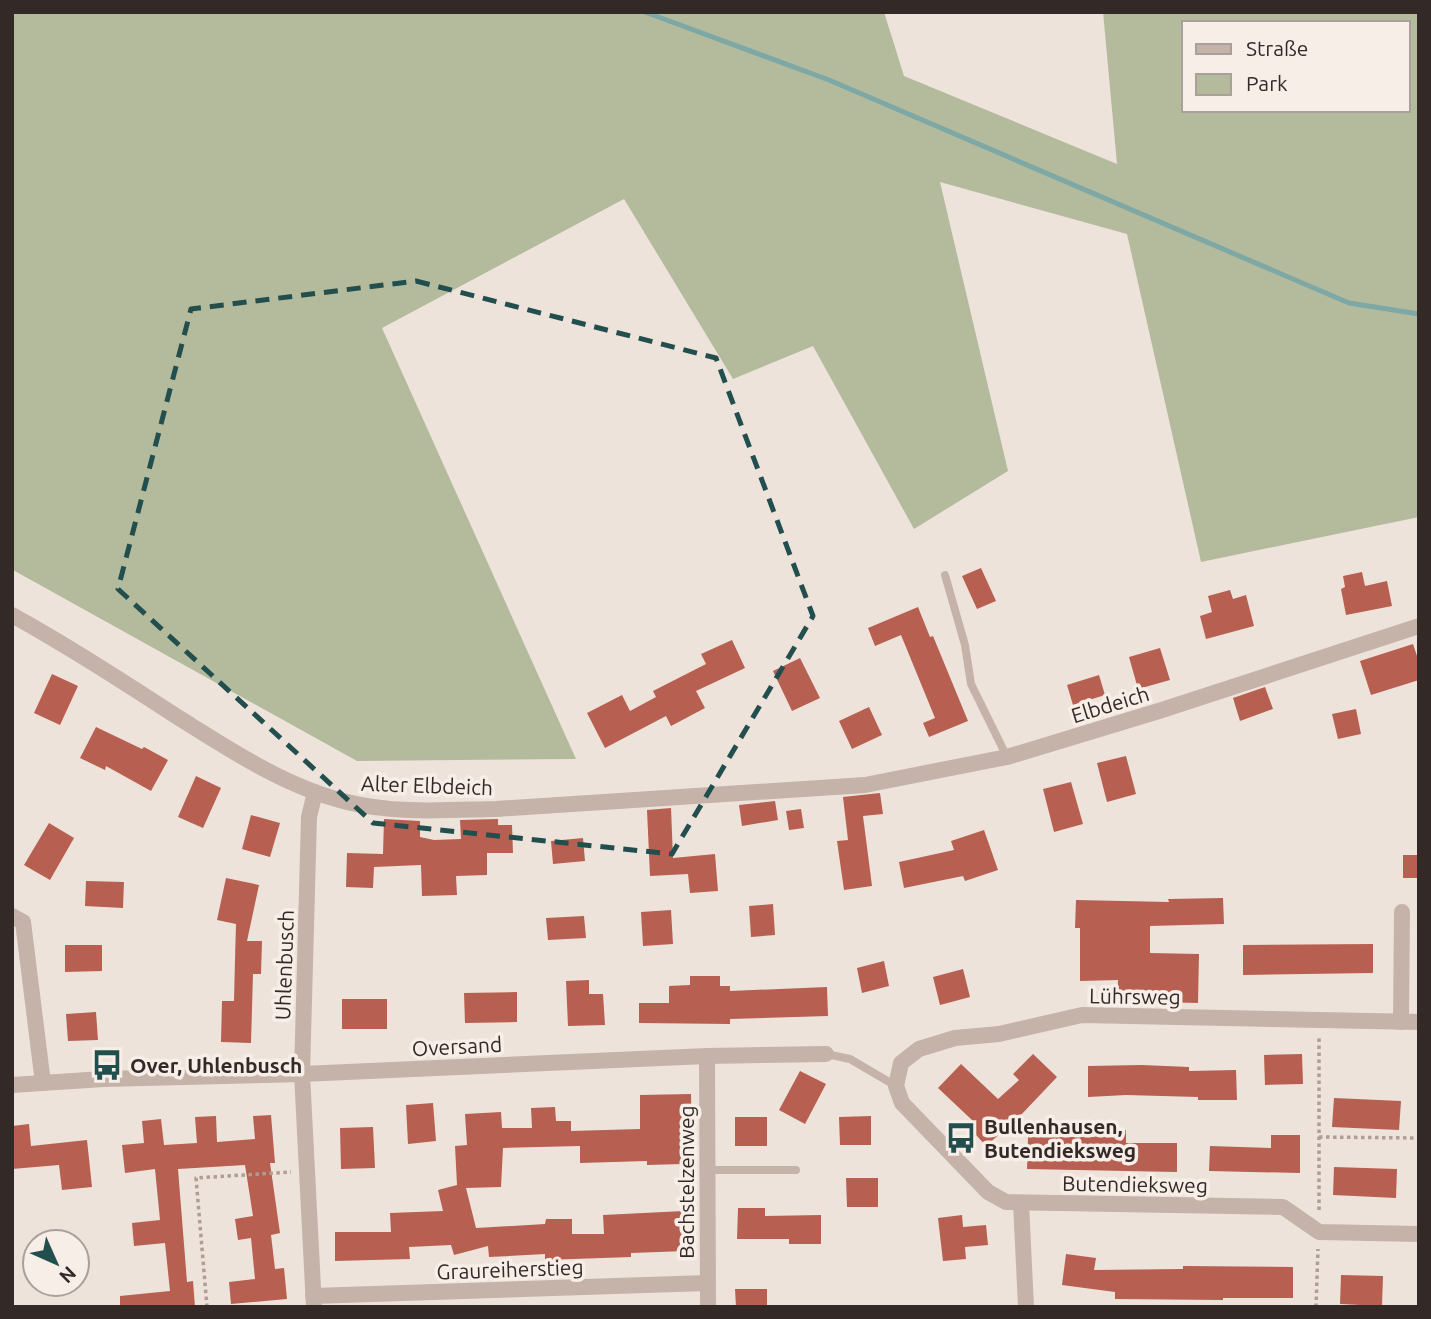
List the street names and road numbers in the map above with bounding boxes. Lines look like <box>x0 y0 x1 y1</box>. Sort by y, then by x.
street label: Elbdeich <box>1068 681 1152 727</box>
street label: Alter Elbdeich <box>361 771 493 799</box>
street label: Uhlenbusch <box>270 909 298 1021</box>
street label: Lührsweg <box>1089 983 1181 1009</box>
street label: Oversand <box>411 1032 503 1060</box>
street label: Bachstelzenweg <box>674 1105 698 1259</box>
street label: Butendieksweg <box>1062 1171 1208 1197</box>
street label: Graureiherstieg <box>436 1254 584 1284</box>

